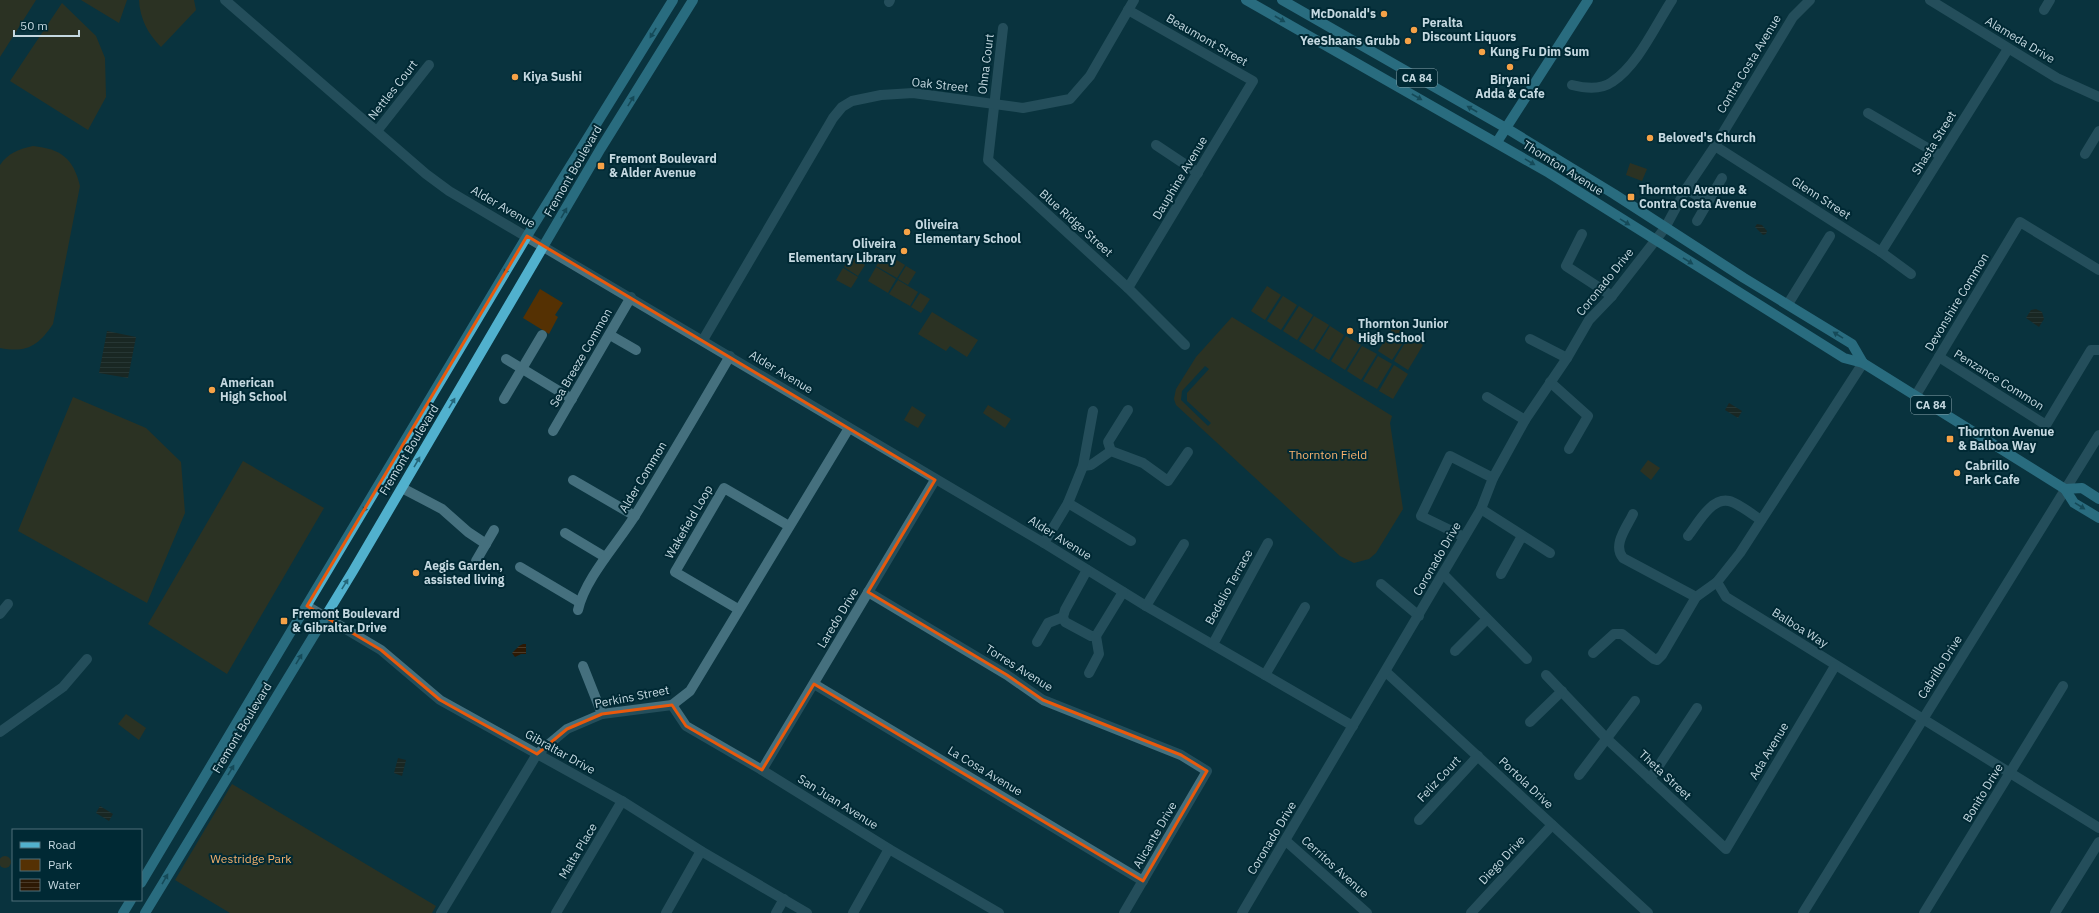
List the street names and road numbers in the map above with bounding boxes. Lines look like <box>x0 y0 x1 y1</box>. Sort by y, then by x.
street label: Beaumont Street <box>1164 10 1251 69</box>
street label: Contra Costa Avenue <box>1713 11 1784 116</box>
street label: Alameda Drive <box>1983 13 2058 66</box>
street label: Ohna Court <box>974 33 997 95</box>
street label: Nettles Court <box>365 57 421 123</box>
road number: CA 84 <box>1397 69 1437 87</box>
street label: Oak Street <box>911 74 969 95</box>
street label: Shasta Street <box>1908 108 1959 177</box>
street label: Fremont Boulevard <box>540 122 605 219</box>
street label: Dauphine Avenue <box>1149 133 1211 222</box>
street label: Thornton Avenue <box>1520 137 1607 199</box>
street label: Glenn Street <box>1789 173 1854 222</box>
street label: Alder Avenue <box>468 182 538 231</box>
street label: Blue Ridge Street <box>1037 186 1116 260</box>
street label: Coronado Drive <box>1573 244 1637 319</box>
street label: Devonshire Common <box>1921 250 1992 354</box>
street label: Sea Breeze Common <box>546 306 615 410</box>
street label: Penzance Common <box>1951 346 2047 413</box>
street label: Alder Avenue <box>747 347 816 397</box>
road number: CA 84 <box>1911 396 1951 414</box>
street label: Fremont Boulevard <box>376 402 442 498</box>
street label: Alder Common <box>615 438 670 515</box>
street label: Wakefield Loop <box>661 482 716 561</box>
street label: Alder Avenue <box>1026 512 1095 563</box>
street label: Coronado Drive <box>1409 519 1464 598</box>
street label: Bedelio Terrace <box>1202 546 1256 627</box>
street label: Laredo Drive <box>814 585 862 651</box>
street label: Balboa Way <box>1769 604 1831 651</box>
street label: Cabrillo Drive <box>1914 632 1965 701</box>
street label: Torres Avenue <box>983 641 1056 695</box>
street label: Fremont Boulevard <box>209 680 275 776</box>
street label: Perkins Street <box>593 682 671 711</box>
street label: Ada Avenue <box>1746 719 1792 782</box>
street label: Gibraltar Drive <box>523 726 598 777</box>
street label: La Cosa Avenue <box>945 742 1026 799</box>
street label: Theta Street <box>1636 746 1695 803</box>
street label: Feliz Court <box>1414 753 1464 805</box>
street label: Portola Drive <box>1496 753 1557 812</box>
street label: Bonito Drive <box>1959 760 2006 825</box>
street label: San Juan Avenue <box>795 771 882 833</box>
street label: Alicante Drive <box>1129 798 1180 871</box>
street label: Coronado Drive <box>1244 798 1300 877</box>
street label: Malta Place <box>555 820 600 881</box>
street label: Cerritos Avenue <box>1299 832 1372 901</box>
street label: Diego Drive <box>1475 832 1528 887</box>

